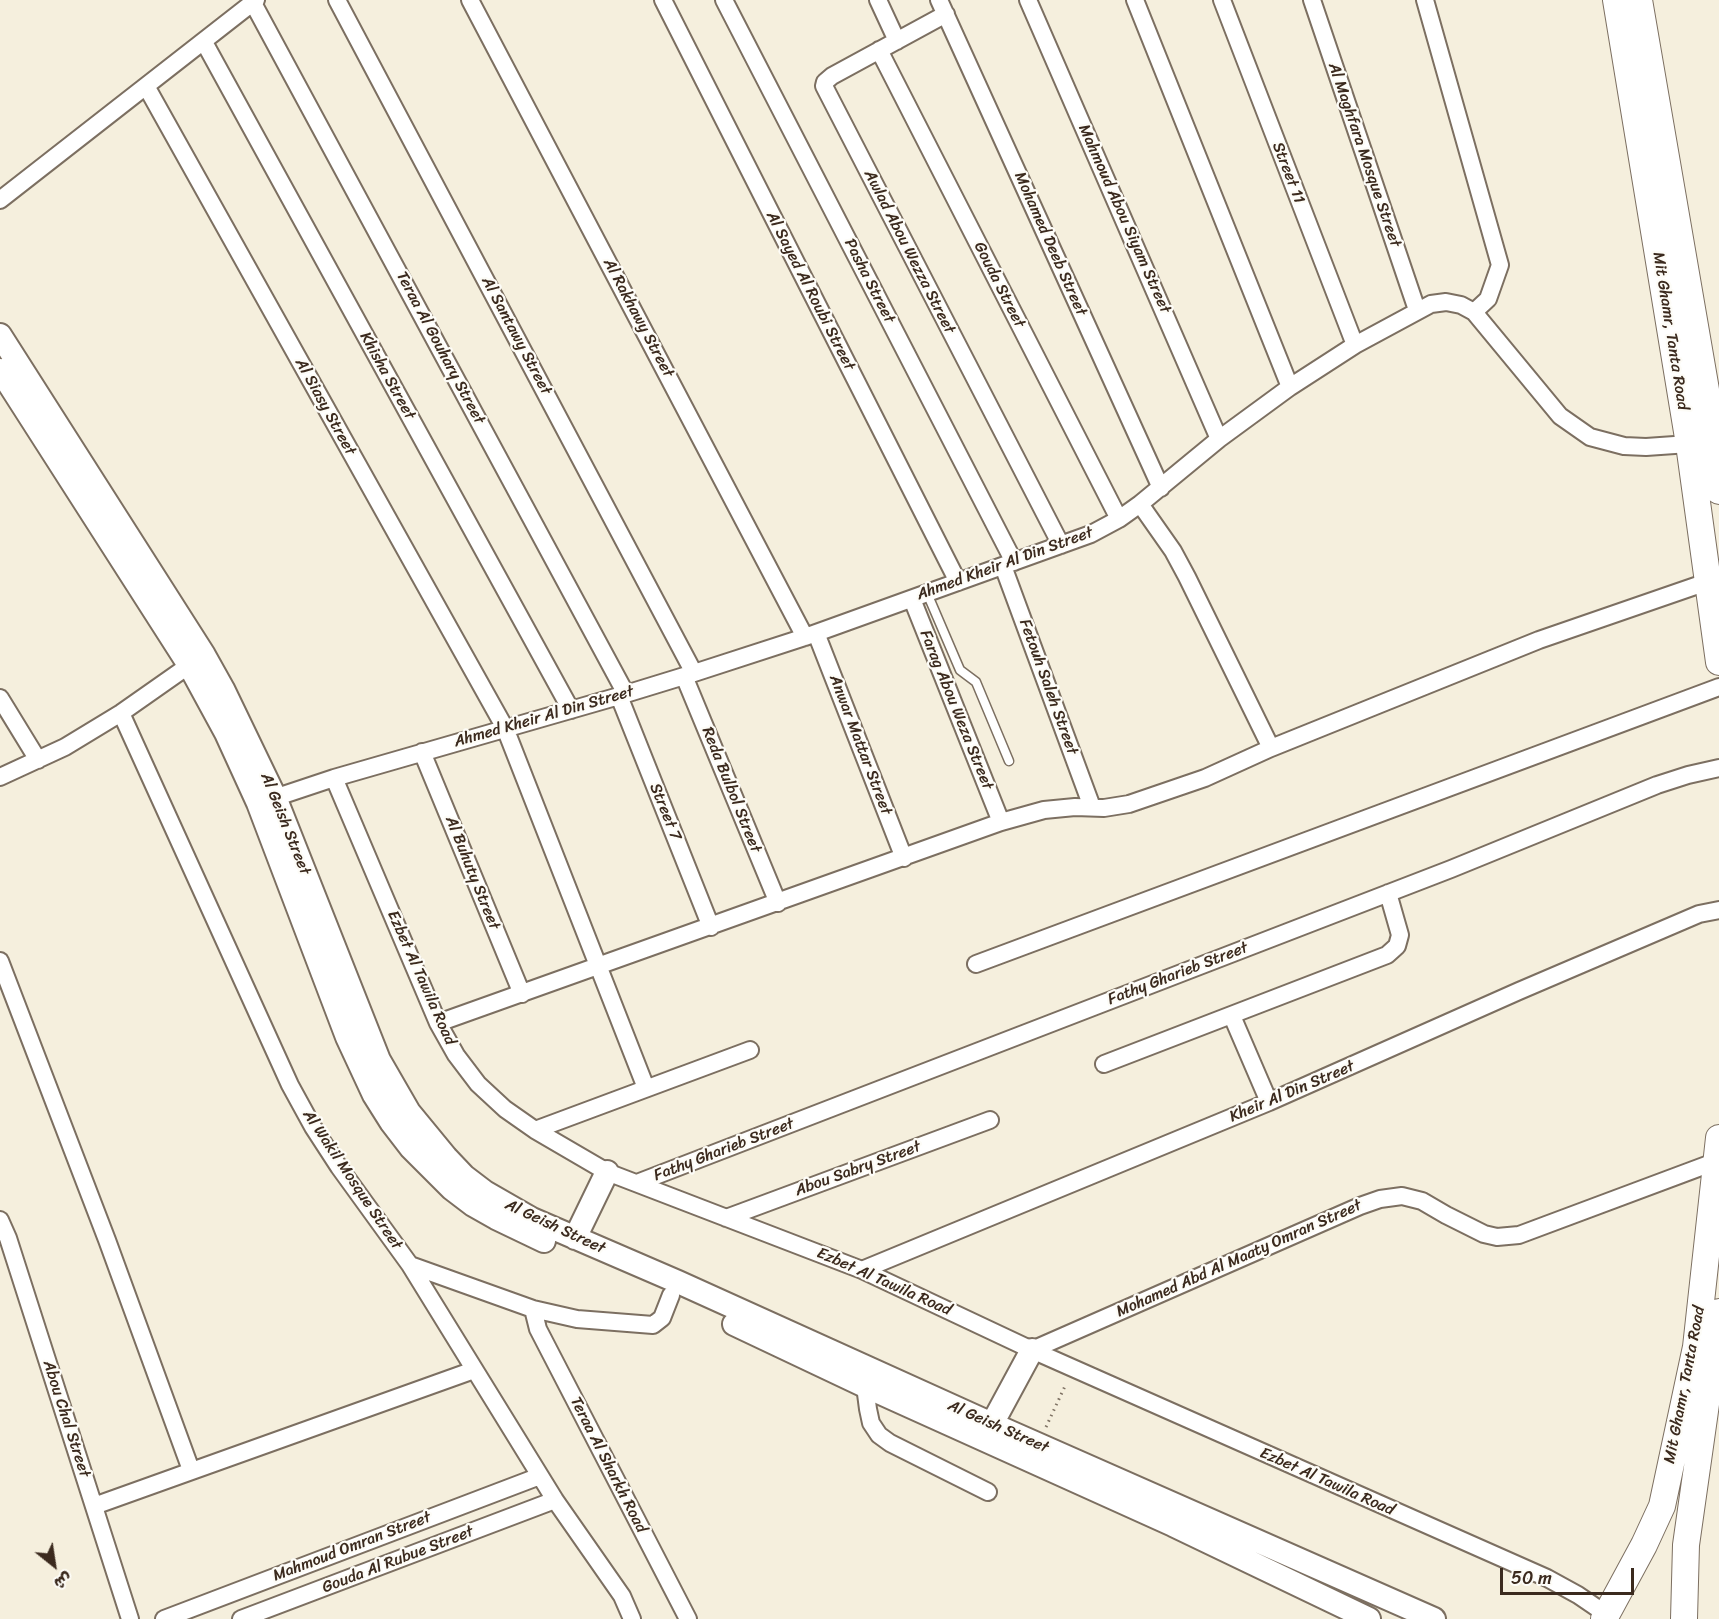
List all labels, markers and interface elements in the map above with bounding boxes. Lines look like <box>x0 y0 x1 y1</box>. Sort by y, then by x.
street label: Al Maghfara Mosque Street <box>1323 60 1405 250</box>
street label: Mahmoud Abou Siyam Street <box>1074 121 1174 317</box>
street label: Street 11 <box>1268 140 1308 206</box>
street label: Awlad Abou Wezza Street <box>859 167 959 337</box>
street label: Mohamed Deeb Street <box>1010 169 1090 319</box>
street label: Al Sayed Al Roubi Street <box>762 208 858 374</box>
street label: Pasha Street <box>840 236 898 326</box>
street label: Gouda Street <box>969 239 1029 331</box>
street label: Mit Ghamr, Tanta Road <box>1648 251 1692 411</box>
street label: Al Rakhawy Street <box>599 255 677 381</box>
street label: Teraa Al Gouhary Street <box>392 268 488 428</box>
street label: Al Santawy Street <box>477 274 555 398</box>
street label: Khisha Street <box>355 329 419 423</box>
street label: Al Siasy Street <box>290 355 360 459</box>
street label: Ahmed Kheir Al Din Street <box>914 523 1096 605</box>
street label: Fetouh Saleh Street <box>1015 616 1081 758</box>
street label: Farag Abou Weza Street <box>915 627 997 793</box>
street label: Anwar Mattar Street <box>824 672 896 818</box>
street label: Ahmed Kheir Al Din Street <box>452 682 636 752</box>
street label: Reda Bulbol Street <box>697 724 765 856</box>
street label: Al Geish Street <box>256 770 314 878</box>
street label: Street 7 <box>645 781 685 843</box>
street label: Al Buhuty Street <box>440 813 504 933</box>
street label: Ezbet Al Tawila Road <box>383 908 459 1048</box>
street label: Fathy Gharieb Street <box>1105 938 1251 1010</box>
street label: Kheir Al Din Street <box>1227 1057 1357 1127</box>
street label: Al Wakil Mosque Street <box>298 1106 406 1254</box>
street label: Fathy Gharieb Street <box>651 1114 797 1186</box>
street label: Abou Sabry Street <box>793 1137 923 1201</box>
street label: Al Geish Street <box>502 1195 608 1259</box>
street label: Mohamed Abd Al Maaty Omran Street <box>1113 1196 1365 1322</box>
street label: Ezbet Al Tawila Road <box>814 1244 954 1320</box>
street label: Mit Ghamr, Tanta Road <box>1660 1305 1710 1465</box>
street label: Abou Chal Street <box>38 1358 94 1480</box>
street label: Teraa Al Sharkh Road <box>565 1394 651 1536</box>
street label: Al Geish Street <box>945 1396 1051 1458</box>
street label: Ezbet Al Tawila Road <box>1257 1444 1397 1520</box>
street label: Mahmoud Omran Street <box>270 1508 434 1586</box>
street label: Gouda Al Rubue Street <box>320 1522 476 1598</box>
north arrow <box>24 1535 84 1595</box>
scale bar <box>1503 1556 1636 1594</box>
text: 50 m <box>1511 1562 1552 1594</box>
text: ش <box>48 1564 78 1598</box>

